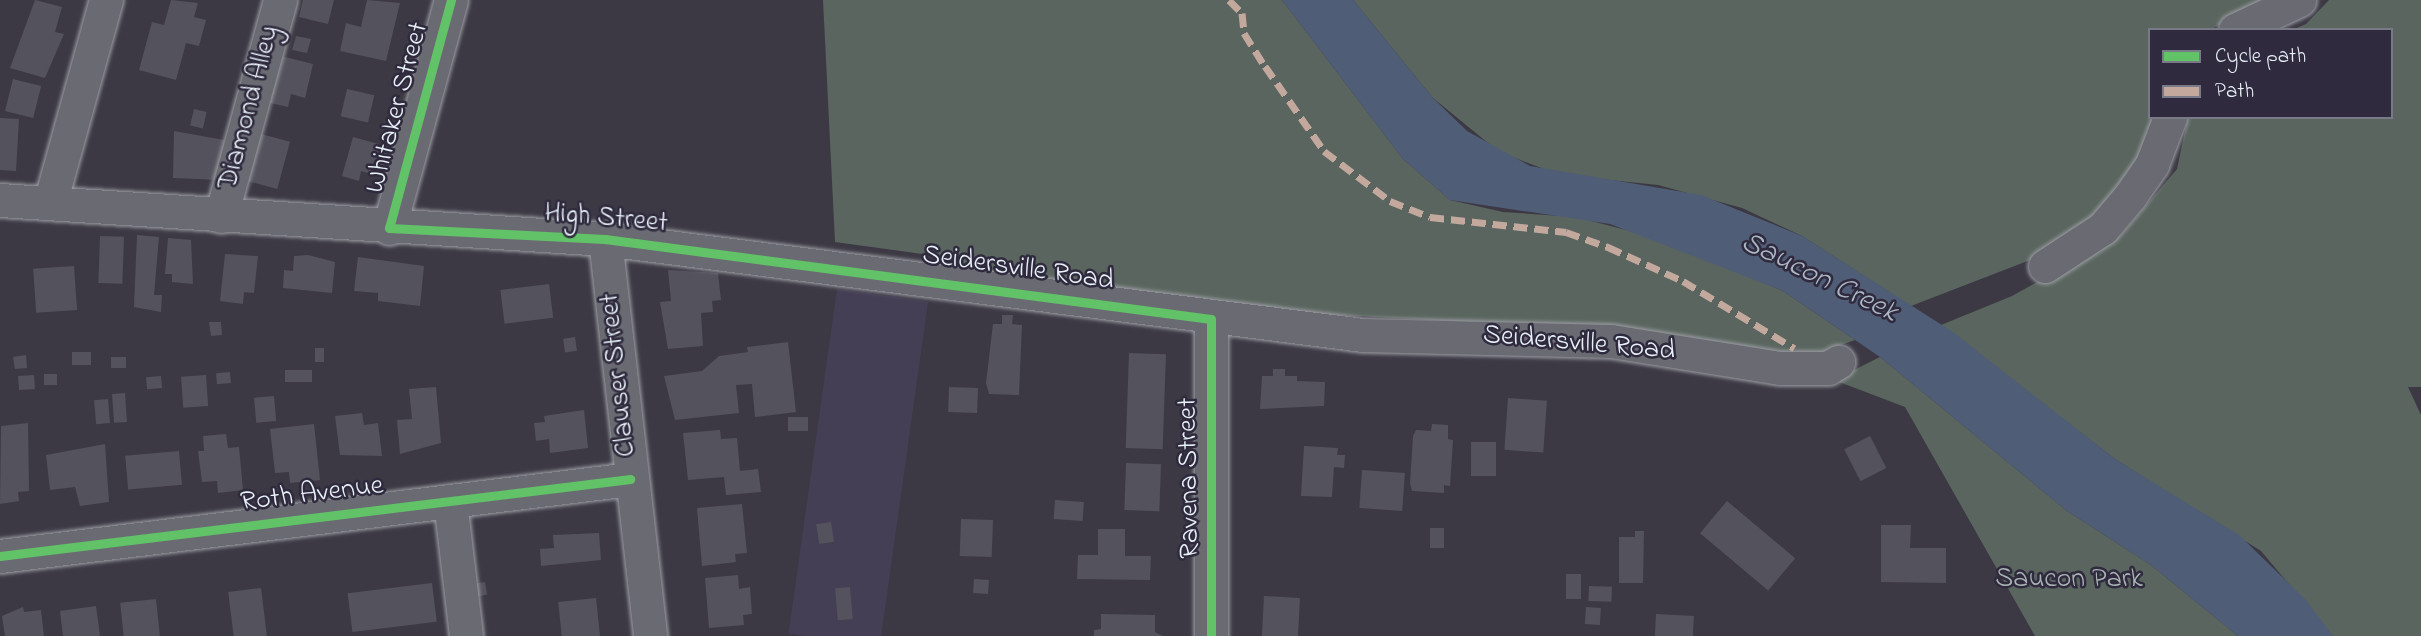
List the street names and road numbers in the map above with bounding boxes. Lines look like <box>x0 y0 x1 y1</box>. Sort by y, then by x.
street label: Whitaker Street <box>359 19 437 197</box>
street label: Diamond Alley <box>212 22 288 194</box>
street label: High Street <box>543 197 669 241</box>
street label: Seidersville Road <box>920 239 1116 299</box>
street label: Clauser Street <box>594 292 644 458</box>
street label: Seidersville Road <box>1482 319 1676 369</box>
street label: Ravena Street <box>1172 397 1208 559</box>
street label: Roth Avenue <box>239 470 385 520</box>

